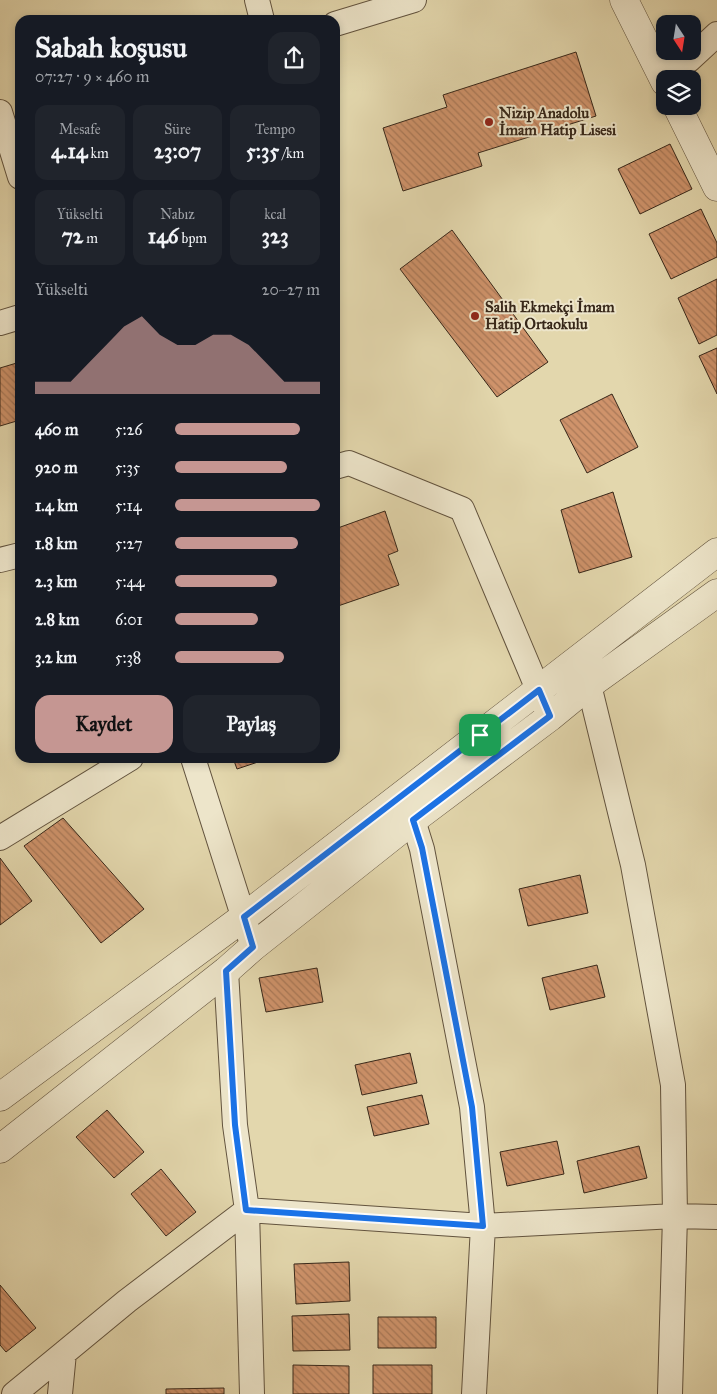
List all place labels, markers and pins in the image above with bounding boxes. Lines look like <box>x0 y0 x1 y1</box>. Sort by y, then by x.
place label: Nizip Anadolu İmam Hatip Lisesi <box>499 104 617 140</box>
marker: Nizip Anadolu İmam Hatip Lisesi <box>483 116 495 128</box>
place label: Salih Ekmekçi İmam Hatip Ortaokulu <box>485 297 615 334</box>
marker: Salih Ekmekçi İmam Hatip Ortaokulu <box>469 310 481 322</box>
pin <box>459 714 501 756</box>

